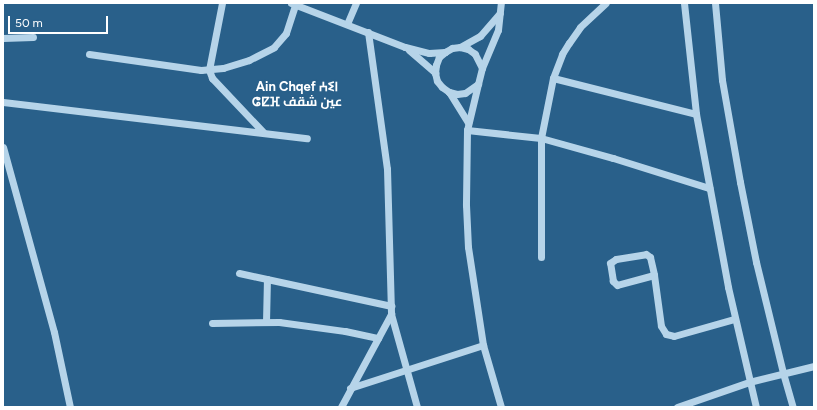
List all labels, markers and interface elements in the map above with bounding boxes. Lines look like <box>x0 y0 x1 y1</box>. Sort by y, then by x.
scale bar <box>10 8 110 34</box>
text: 50 m <box>15 16 43 30</box>
district label: Ain Chqef ⵄⵉⵏ ⵛⵇⴼ عين شقف <box>252 80 342 111</box>

